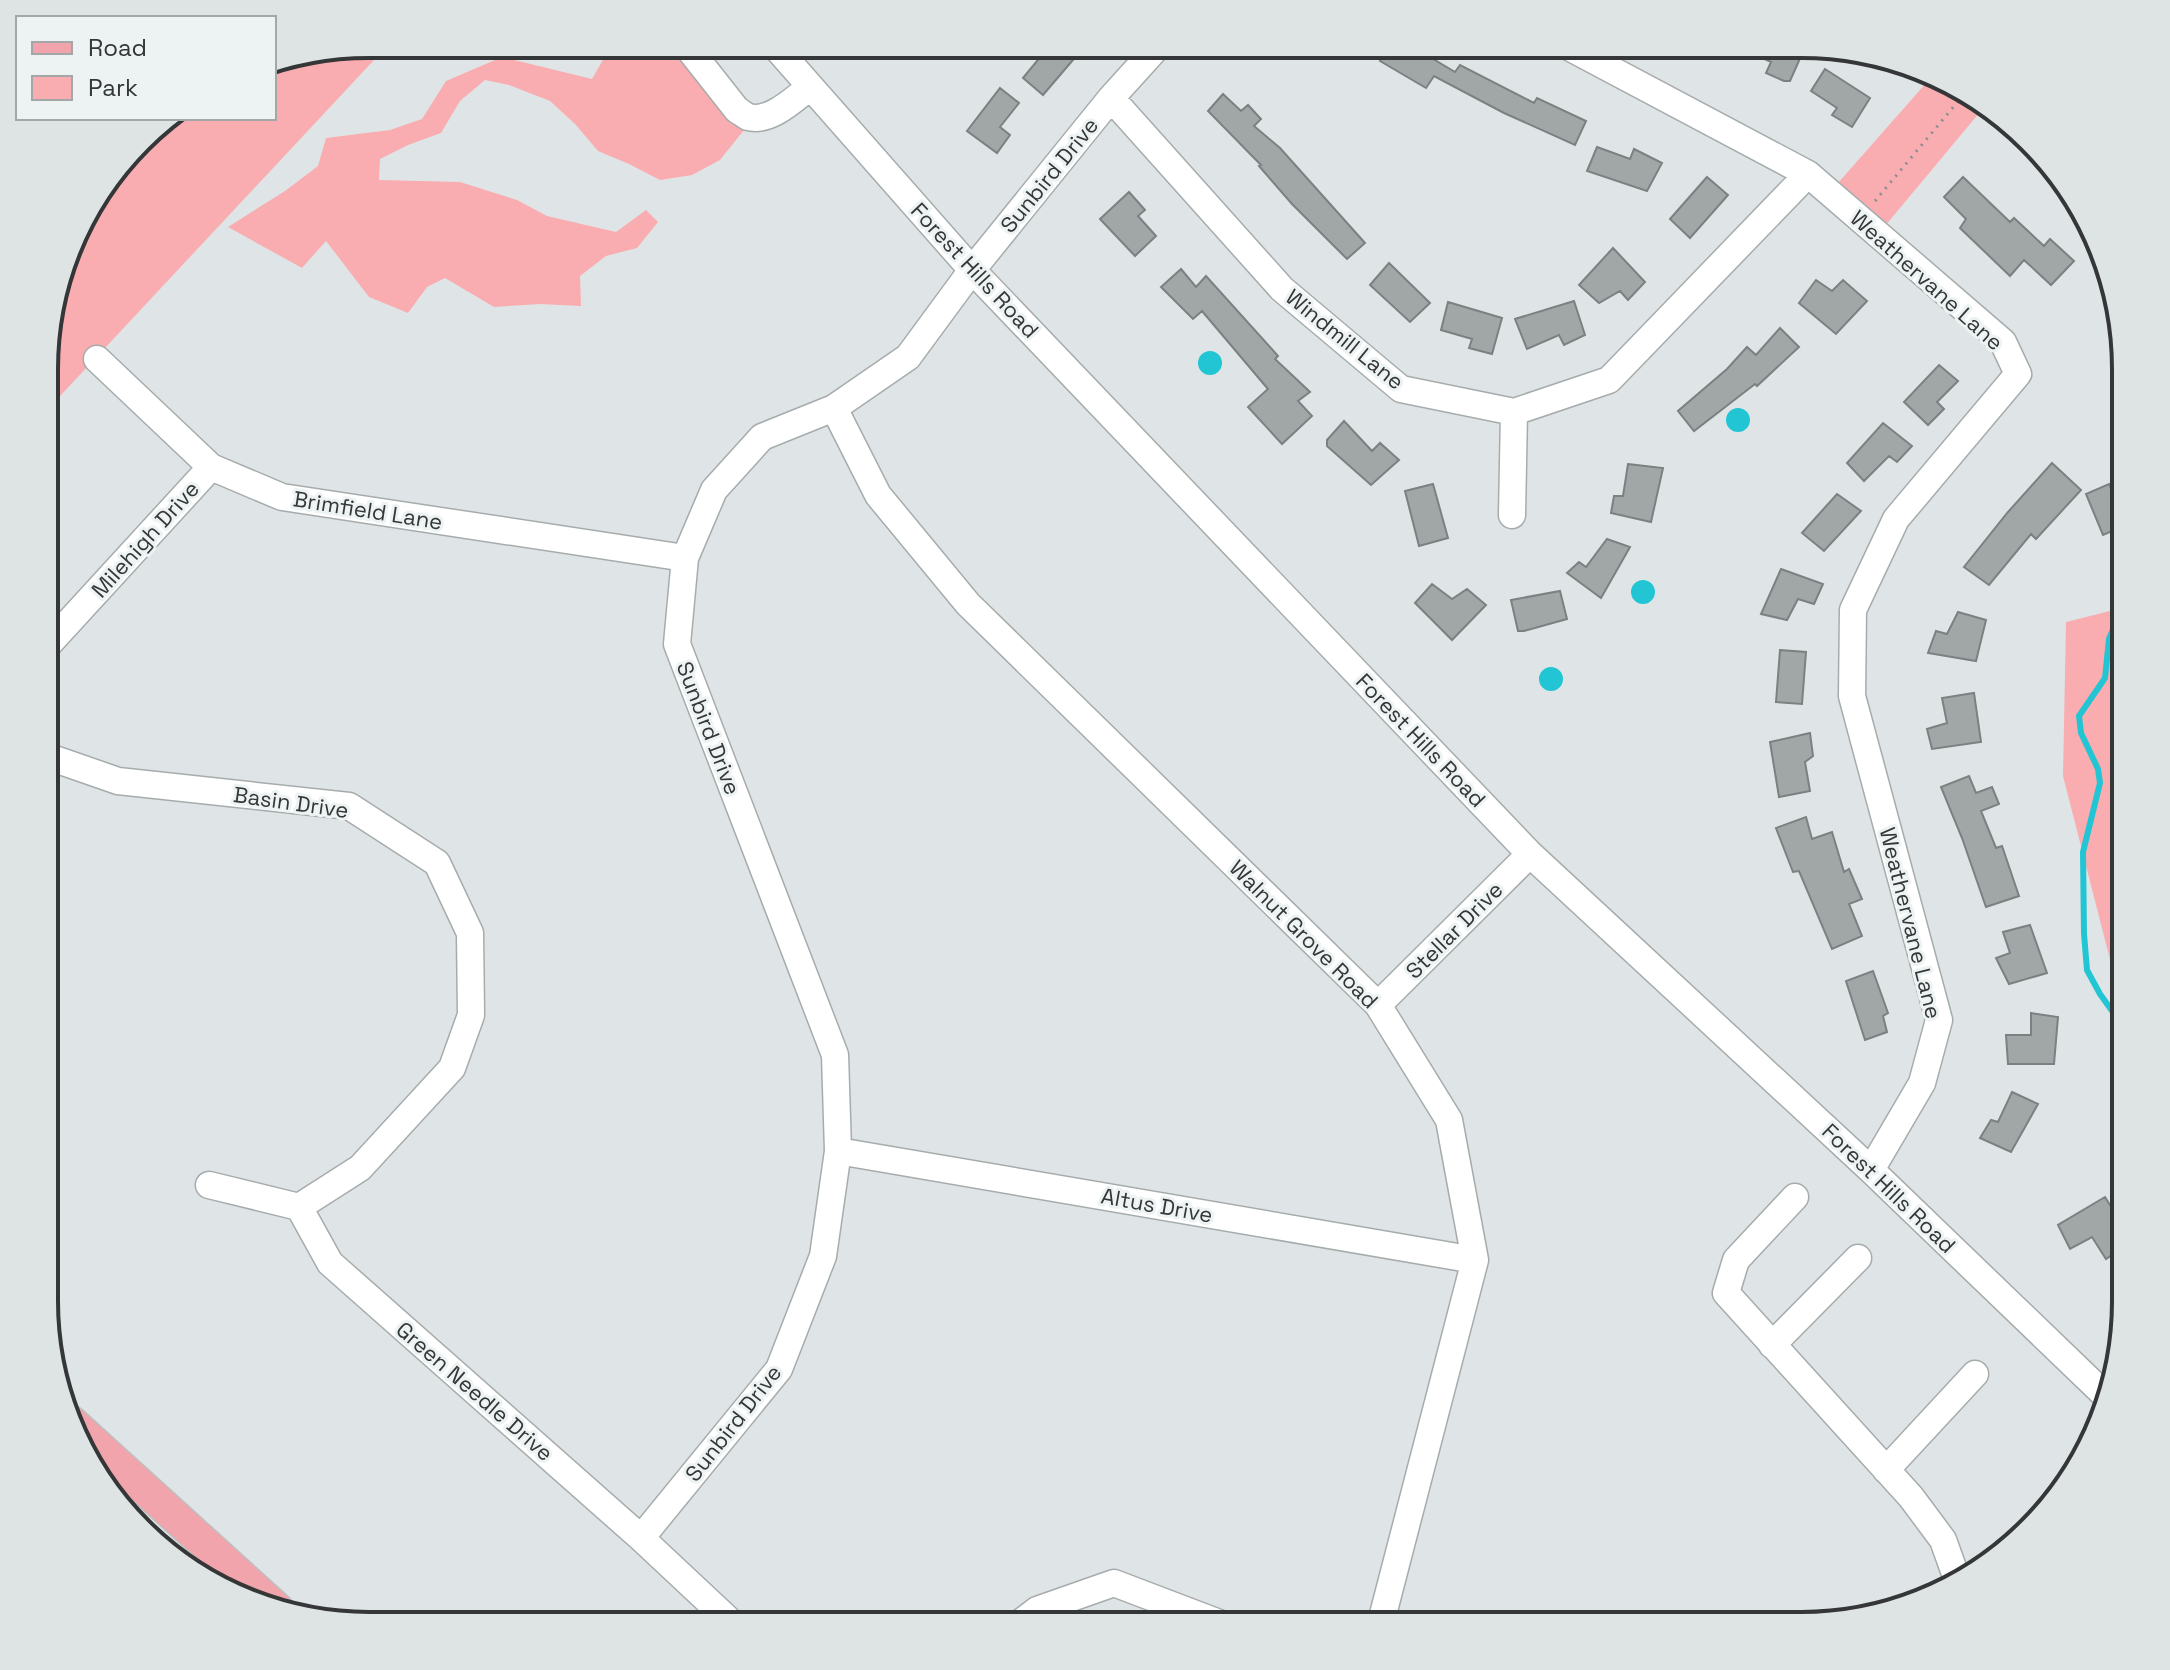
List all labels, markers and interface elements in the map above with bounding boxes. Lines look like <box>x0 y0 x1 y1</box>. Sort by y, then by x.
legend <box>16 16 276 120</box>
text: Road <box>88 32 147 63</box>
text: Park <box>88 72 138 103</box>
street label: Sunbird Drive <box>994 112 1104 238</box>
street label: Forest Hills Road <box>905 196 1045 344</box>
street label: Weathervane Lane <box>1845 204 2009 356</box>
street label: Windmill Lane <box>1280 283 1410 395</box>
street label: Milehigh Drive <box>85 475 205 603</box>
street label: Brimfield Lane <box>291 484 445 536</box>
street label: Sunbird Drive <box>671 657 747 799</box>
street label: Forest Hills Road <box>1350 667 1492 813</box>
street label: Basin Drive <box>232 780 350 824</box>
street label: Weathervane Lane <box>1874 824 1948 1022</box>
street label: Walnut Grove Road <box>1224 854 1384 1014</box>
street label: Stellar Drive <box>1399 875 1509 985</box>
street label: Forest Hills Road <box>1816 1117 1962 1259</box>
street label: Altus Drive <box>1099 1181 1215 1229</box>
street label: Green Needle Drive <box>391 1315 559 1467</box>
street label: Sunbird Drive <box>679 1359 787 1487</box>

